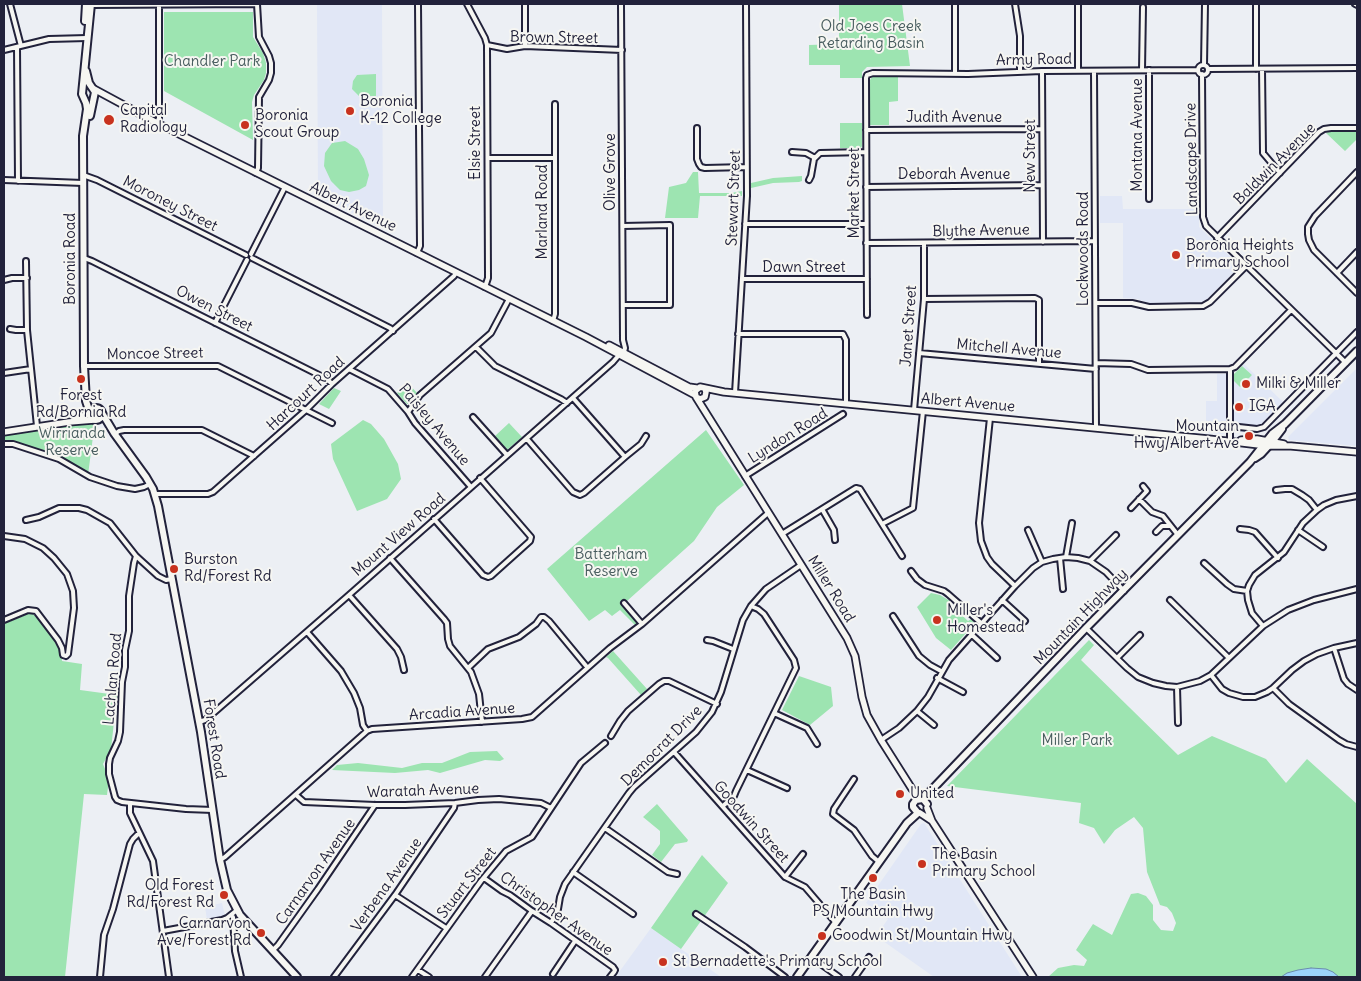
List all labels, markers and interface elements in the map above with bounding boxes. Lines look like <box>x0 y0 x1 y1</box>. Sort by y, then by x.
park label: Old Joes Creek Retarding Basin <box>818 18 924 53</box>
street label: Brown Street <box>510 28 598 48</box>
street label: Army Road <box>996 50 1072 70</box>
park label: Chandler Park <box>164 53 260 71</box>
street label: Montana Avenue <box>1129 78 1147 192</box>
place label: Boronia K-12 College <box>360 93 442 128</box>
place label: Capital Radiology <box>120 102 187 137</box>
street label: Landscape Drive <box>1182 102 1202 216</box>
marker: Boronia K-12 College <box>344 105 356 117</box>
street label: Elsie Street <box>467 106 485 180</box>
place label: Boronia Scout Group <box>255 107 339 142</box>
street label: Judith Avenue <box>906 109 1002 127</box>
marker: Capital Radiology <box>102 113 116 127</box>
marker: Boronia Scout Group <box>239 119 251 131</box>
street label: New Street <box>1022 119 1040 193</box>
street label: Baldwin Avenue <box>1230 119 1320 209</box>
street label: Olive Grove <box>602 133 620 211</box>
street label: Market Street <box>846 147 864 239</box>
street label: Stewart Street <box>723 150 745 246</box>
street label: Marland Road <box>534 165 552 259</box>
street label: Deborah Avenue <box>898 166 1010 184</box>
street label: Moroney Street <box>120 172 220 236</box>
street label: Albert Avenue <box>307 178 399 236</box>
street label: Lockwoods Road <box>1075 192 1093 306</box>
street label: Boronia Road <box>62 213 80 305</box>
street label: Blythe Avenue <box>932 221 1030 241</box>
place label: Boronia Heights Primary School <box>1186 237 1294 272</box>
marker: Boronia Heights Primary School <box>1170 249 1182 261</box>
street label: Dawn Street <box>762 259 846 277</box>
street label: Owen Street <box>173 282 255 336</box>
street label: Janet Street <box>897 285 921 367</box>
street label: Mitchell Avenue <box>956 335 1062 363</box>
street label: Moncoe Street <box>106 344 204 364</box>
street label: Harcourt Road <box>263 353 349 435</box>
marker: Forest Rd/Bornia Rd <box>75 373 87 385</box>
place label: Milki & Miller <box>1256 375 1341 393</box>
marker: Milki & Miller <box>1240 378 1252 390</box>
street label: Paisley Avenue <box>395 380 473 470</box>
place label: Forest Rd/Bornia Rd <box>36 387 126 422</box>
street label: Albert Avenue <box>920 390 1016 416</box>
place label: IGA <box>1249 398 1276 416</box>
marker: IGA <box>1233 401 1245 413</box>
street label: Lyndon Road <box>745 405 831 467</box>
place label: Mountain Hwy/Albert Ave <box>1134 418 1239 453</box>
park label: Wirrianda Reserve <box>38 425 106 460</box>
marker: Mountain Hwy/Albert Ave <box>1243 430 1255 442</box>
street label: Mount View Road <box>349 490 449 580</box>
park label: Batterham Reserve <box>575 546 647 581</box>
place label: Burston Rd/Forest Rd <box>184 551 271 586</box>
street label: Miller Road <box>803 552 859 626</box>
marker: Burston Rd/Forest Rd <box>168 563 180 575</box>
street label: Mountain Highway <box>1030 565 1132 669</box>
place label: Miller's Homestead <box>947 602 1025 637</box>
marker: Miller's Homestead <box>931 614 943 626</box>
street label: Lachlan Road <box>100 632 126 726</box>
street label: Forest Road <box>199 698 229 780</box>
street label: Arcadia Avenue <box>408 699 516 725</box>
street label: Democrat Drive <box>618 702 706 790</box>
park label: Miller Park <box>1042 732 1112 750</box>
street label: Goodwin Street <box>710 777 792 867</box>
street label: Waratah Avenue <box>367 780 479 802</box>
place label: United <box>910 785 954 803</box>
marker: United <box>894 788 906 800</box>
street label: Carnarvon Avenue <box>272 815 360 929</box>
street label: Verbena Avenue <box>348 835 426 935</box>
street label: Stuart Street <box>434 844 500 922</box>
place label: The Basin Primary School <box>932 846 1035 881</box>
marker: The Basin Primary School <box>916 858 928 870</box>
street label: Christopher Avenue <box>496 868 616 960</box>
marker: The Basin PS/Mountain Hwy <box>867 872 879 884</box>
place label: Old Forest Rd/Forest Rd <box>127 877 214 912</box>
place label: The Basin PS/Mountain Hwy <box>813 886 933 921</box>
marker: Old Forest Rd/Forest Rd <box>218 889 230 901</box>
place label: Carnarvon Ave/Forest Rd <box>157 915 251 950</box>
marker: Carnarvon Ave/Forest Rd <box>255 927 267 939</box>
place label: Goodwin St/Mountain Hwy <box>832 927 1013 945</box>
marker: Goodwin St/Mountain Hwy <box>816 930 828 942</box>
place label: St Bernadette's Primary School <box>673 953 882 971</box>
marker: St Bernadette's Primary School <box>657 956 669 968</box>

